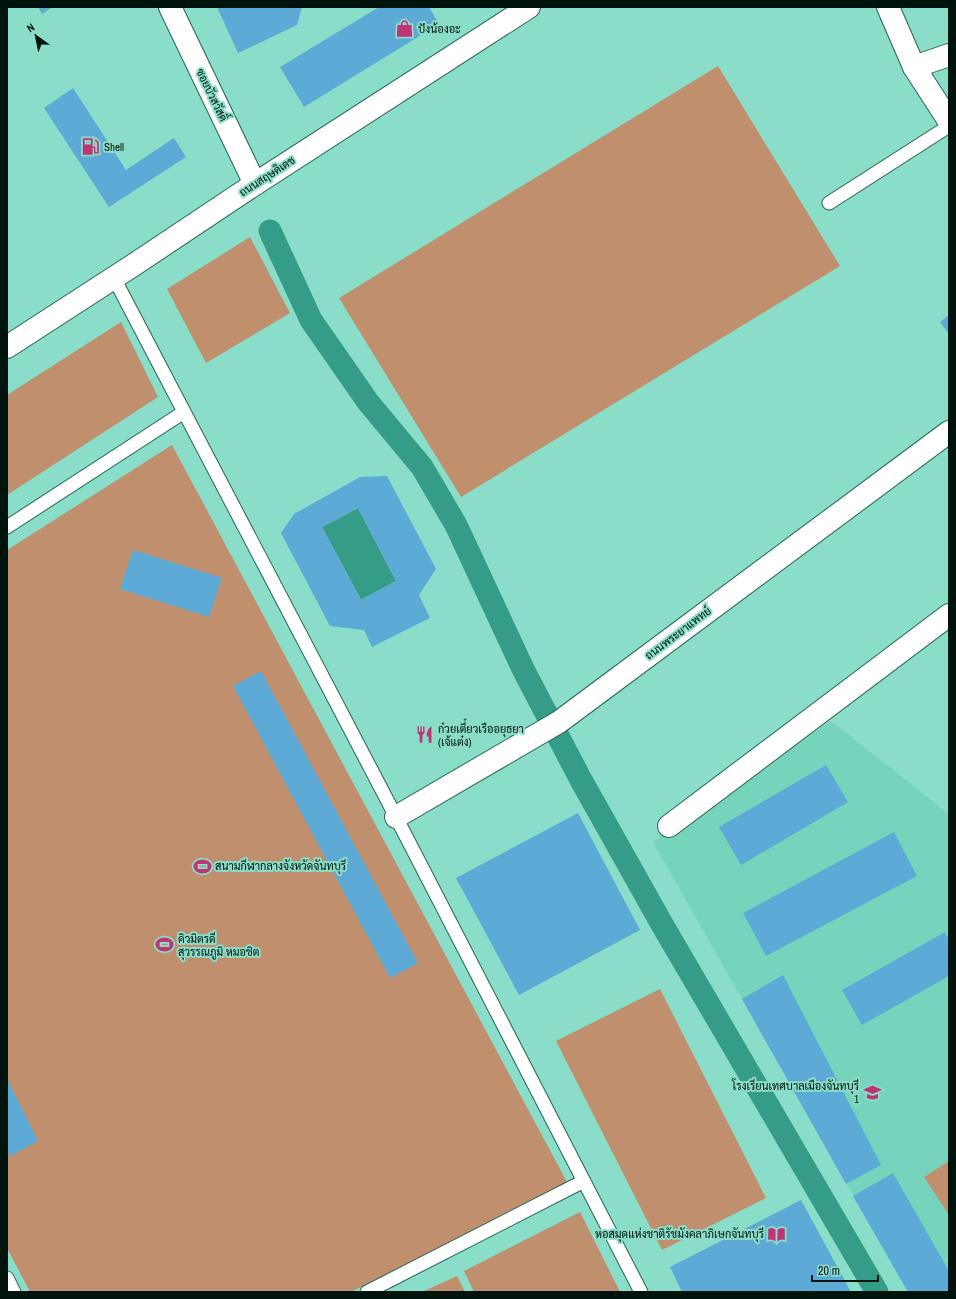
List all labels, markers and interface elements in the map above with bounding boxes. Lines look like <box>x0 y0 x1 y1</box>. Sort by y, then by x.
north arrow <box>16 16 56 56</box>
shop icon: ปังน้องอะ <box>395 19 415 39</box>
text: N <box>24 20 37 35</box>
place label: ปังน้องอะ <box>418 22 461 36</box>
street label: ซอยบัวสวัสดิ์ <box>193 64 235 124</box>
fuel station icon: Shell <box>81 137 101 157</box>
place label: Shell <box>104 140 124 154</box>
street label: ถนนสฤษดิเดช <box>236 153 298 199</box>
street label: ถนนพระยาแพทย์ <box>642 603 714 662</box>
place label: ก๋วยเตี๋ยวเรืออยุธยา (เจ้แต๋ง) <box>438 718 524 749</box>
restaurant icon: ก๋วยเตี๋ยวเรืออยุธยา (เจ้แต๋ง) <box>415 725 435 745</box>
sports icon: สนามกีฬากลางจังหวัดจันทบุรี <box>192 856 212 876</box>
place label: สนามกีฬากลางจังหวัดจันทบุรี <box>215 858 346 875</box>
place label: คิวมิตรดี สุวรรณภูมิ หมอชิต <box>178 931 259 961</box>
sports icon: คิวมิตรดี สุวรรณภูมิ หมอชิต <box>155 935 175 955</box>
place label: โรงเรียนเทศบาลเมืองจันทบุรี 1 <box>731 1078 859 1106</box>
school or university icon: โรงเรียนเทศบาลเมืองจันทบุรี 1 <box>862 1082 882 1102</box>
library icon: หอสมุดแห่งชาติรัชมังคลาภิเษกจันทบุรี <box>767 1224 787 1244</box>
place label: หอสมุดแห่งชาติรัชมังคลาภิเษกจันทบุรี <box>595 1226 764 1243</box>
scale bar <box>812 1257 878 1283</box>
text: 20 m <box>818 1263 840 1279</box>

